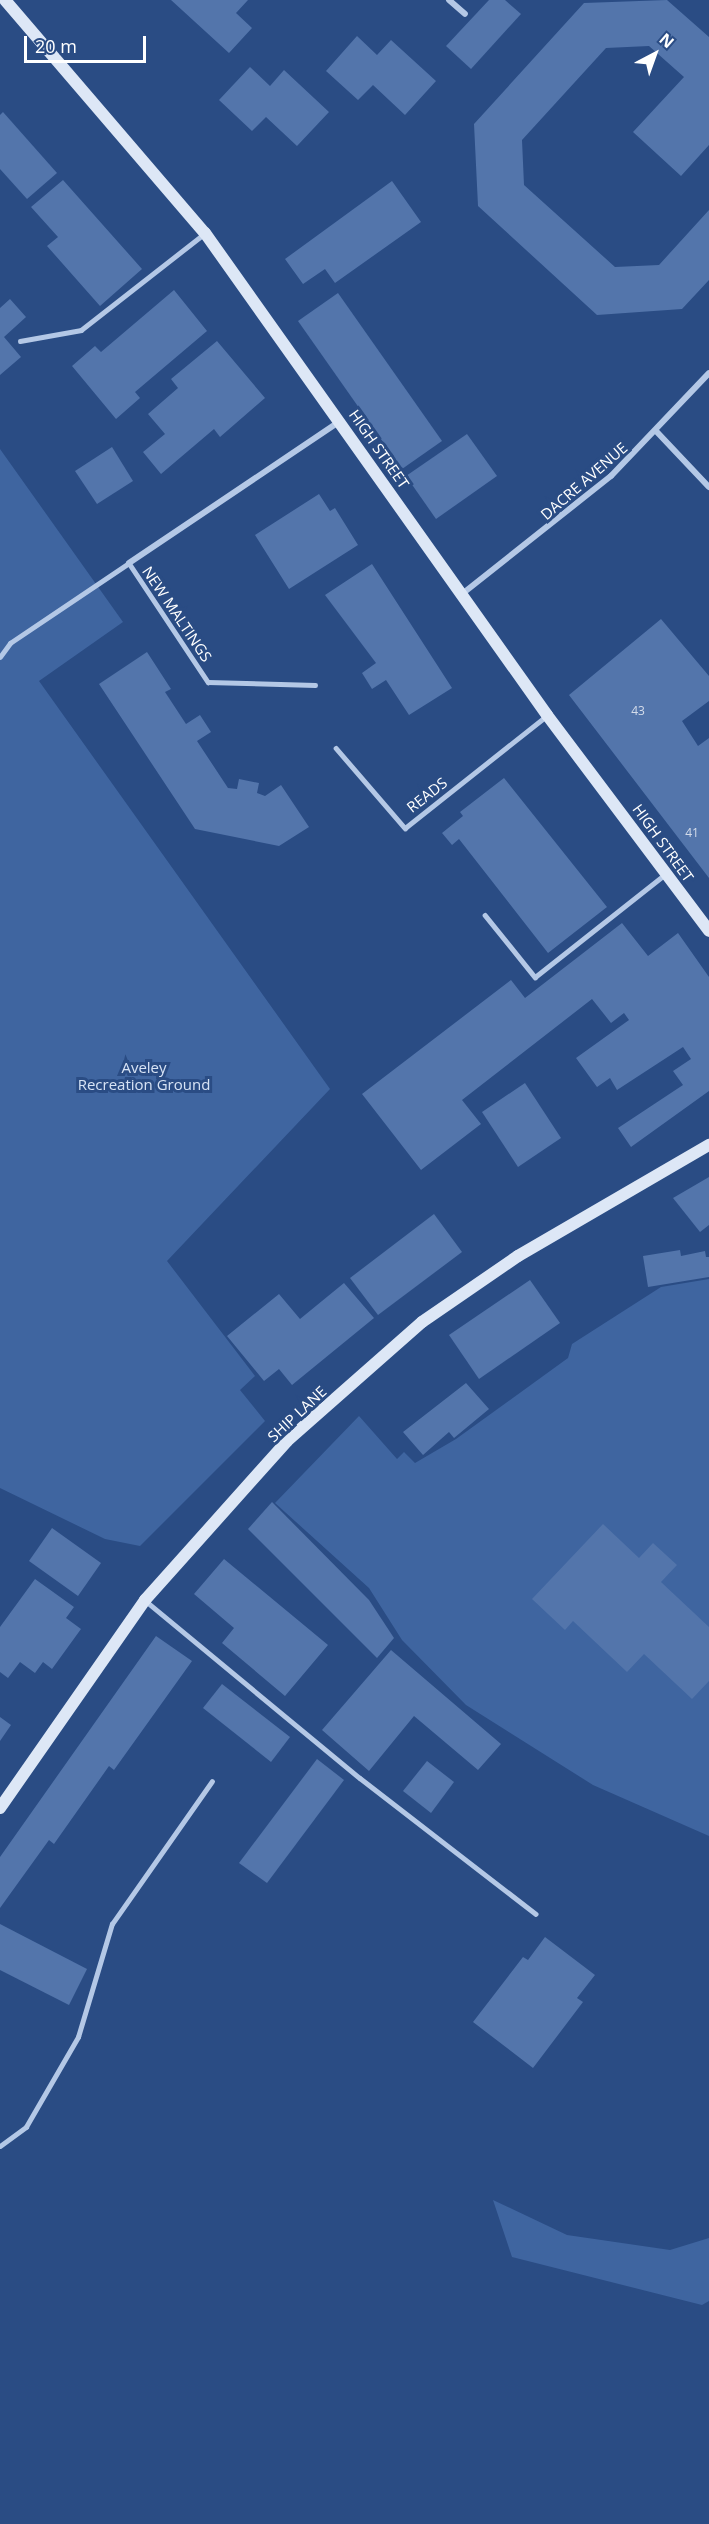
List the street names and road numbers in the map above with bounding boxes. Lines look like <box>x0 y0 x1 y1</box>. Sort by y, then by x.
street label: HIGH STREET <box>345 406 413 492</box>
street label: DACRE AVENUE <box>537 439 631 523</box>
street label: NEW MALTINGS <box>138 563 216 665</box>
street label: READS <box>403 774 451 816</box>
street label: HIGH STREET <box>629 801 697 885</box>
street label: SHIP LANE <box>264 1382 330 1446</box>

